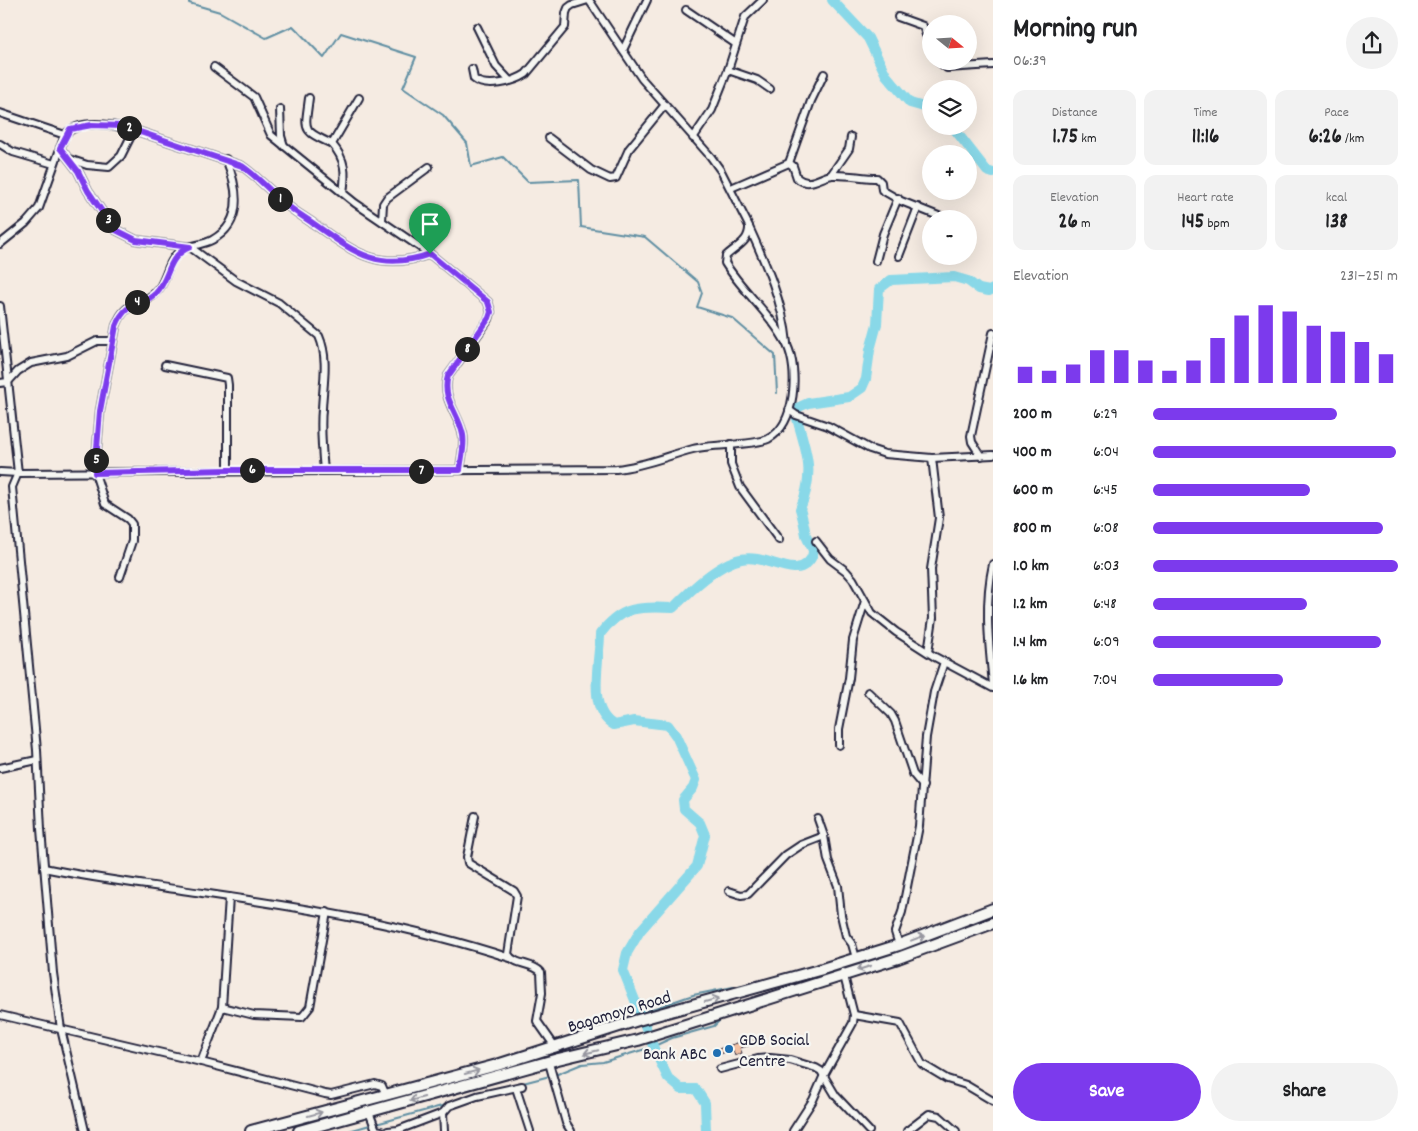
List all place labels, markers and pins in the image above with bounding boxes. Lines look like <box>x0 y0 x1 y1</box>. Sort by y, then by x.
pin: 2 <box>116 116 142 140</box>
pin: 1 <box>268 186 292 212</box>
pin <box>409 203 451 254</box>
pin: 3 <box>96 208 120 232</box>
pin: 4 <box>124 290 150 314</box>
pin: 8 <box>454 336 480 362</box>
pin: 5 <box>84 448 108 472</box>
pin: 6 <box>240 458 264 482</box>
pin: 7 <box>408 458 434 484</box>
place label: GDB Social Centre <box>739 1029 810 1075</box>
place label: Bank ABC <box>643 1043 707 1068</box>
marker: GDB Social Centre <box>723 1043 735 1055</box>
marker: Bank ABC <box>711 1047 723 1059</box>

